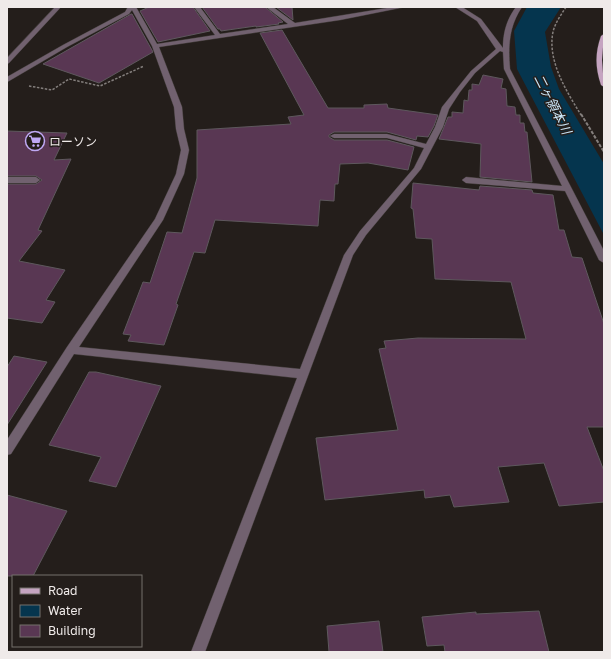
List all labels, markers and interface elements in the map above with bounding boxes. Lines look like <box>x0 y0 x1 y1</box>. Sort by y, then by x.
water label: 二ヶ領本川 <box>531 71 576 138</box>
supermarket icon: ローソン <box>24 130 46 152</box>
place label: ローソン <box>49 134 97 149</box>
legend <box>12 575 142 647</box>
text: Road <box>48 583 77 598</box>
text: Water <box>48 603 82 618</box>
text: Building <box>48 623 96 638</box>

